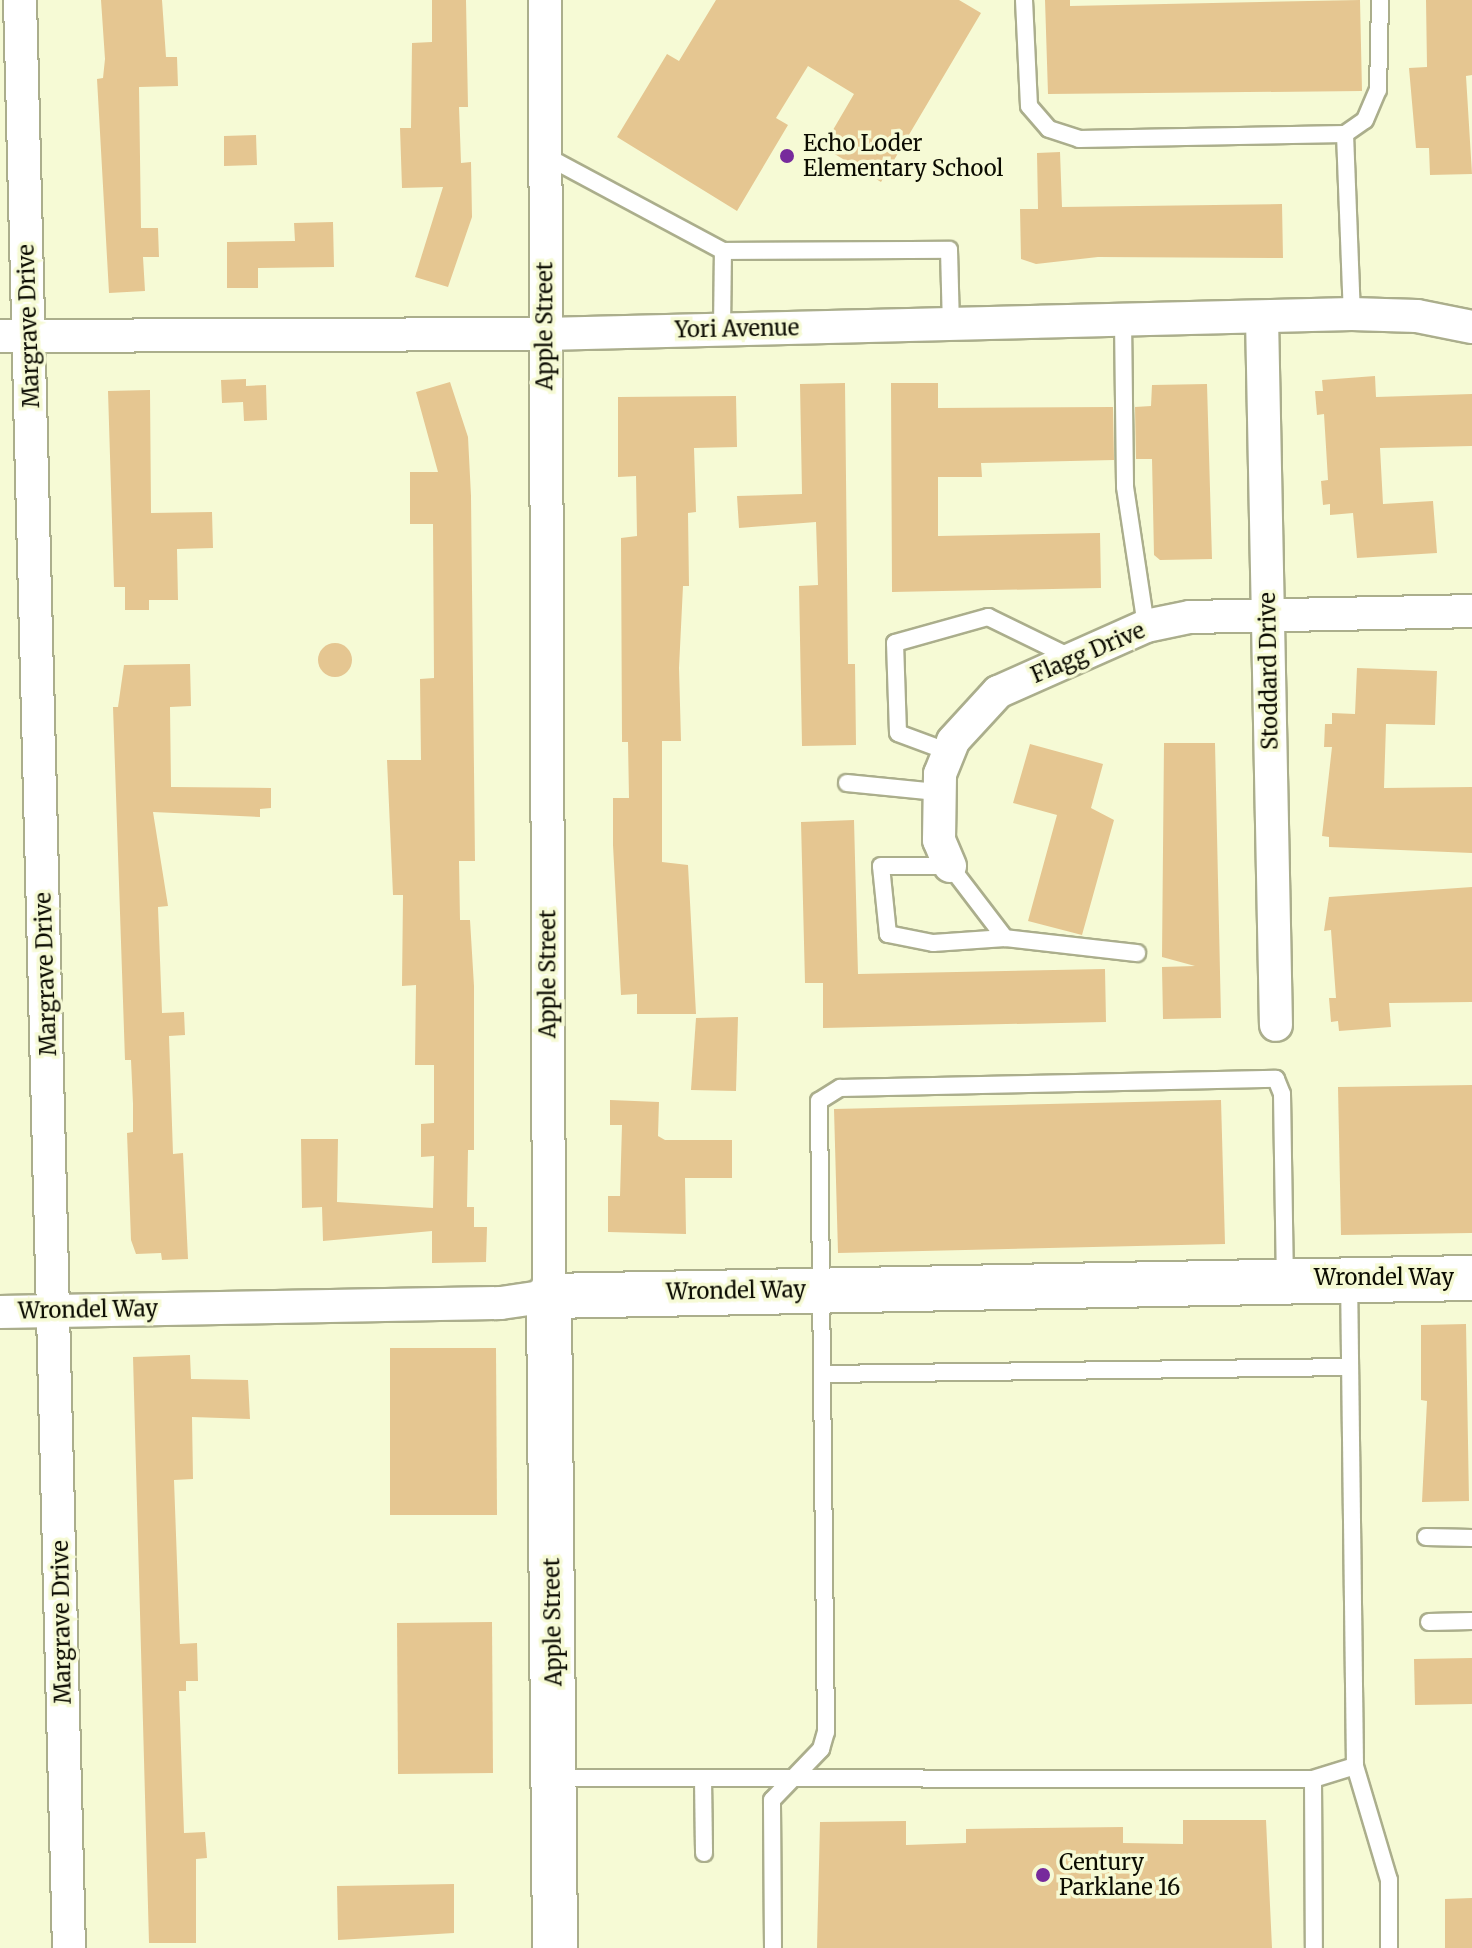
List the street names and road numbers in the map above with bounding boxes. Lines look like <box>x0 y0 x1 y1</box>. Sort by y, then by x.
street label: Margrave Drive <box>13 244 45 408</box>
street label: Apple Street <box>532 262 558 390</box>
street label: Yori Avenue <box>675 315 799 343</box>
street label: Stoddard Drive <box>1254 592 1284 750</box>
street label: Flagg Drive <box>1027 617 1149 689</box>
street label: Margrave Drive <box>30 892 62 1056</box>
street label: Apple Street <box>535 910 561 1038</box>
street label: Wrondel Way <box>1314 1265 1454 1291</box>
street label: Wrondel Way <box>666 1277 806 1305</box>
street label: Wrondel Way <box>18 1296 158 1324</box>
street label: Margrave Drive <box>47 1540 77 1704</box>
street label: Apple Street <box>539 1558 567 1686</box>

